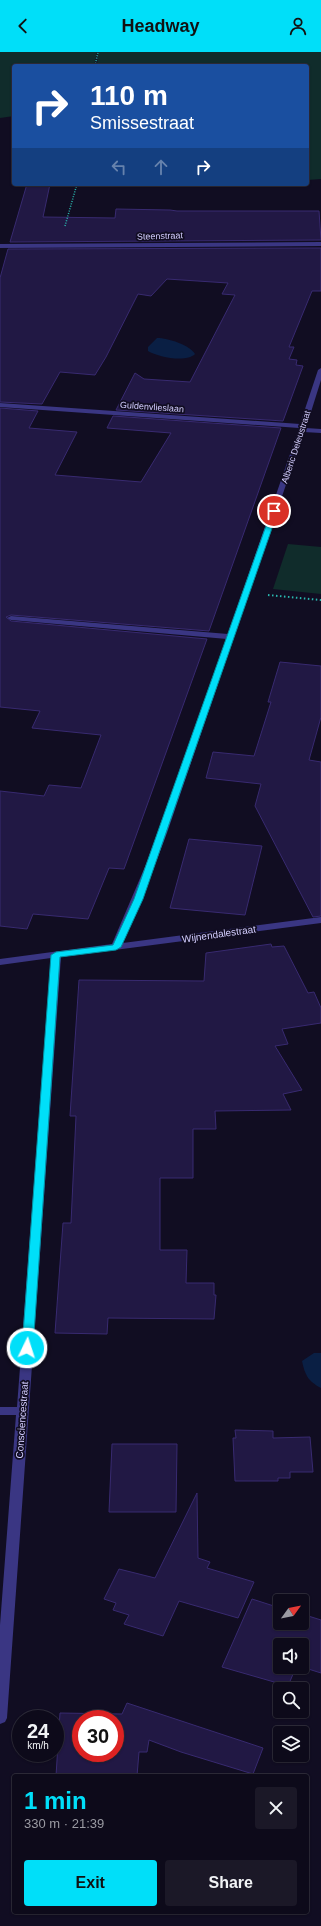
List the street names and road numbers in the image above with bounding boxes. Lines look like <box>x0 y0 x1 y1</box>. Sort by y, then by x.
street label: Steenstraat <box>137 230 184 242</box>
street label: Guldenvlieslaan <box>120 400 184 414</box>
street label: Alberic Deleustraat <box>279 409 313 485</box>
street label: Wijnendalestraat <box>181 923 257 945</box>
street label: Consciencestraat <box>14 1381 30 1459</box>

